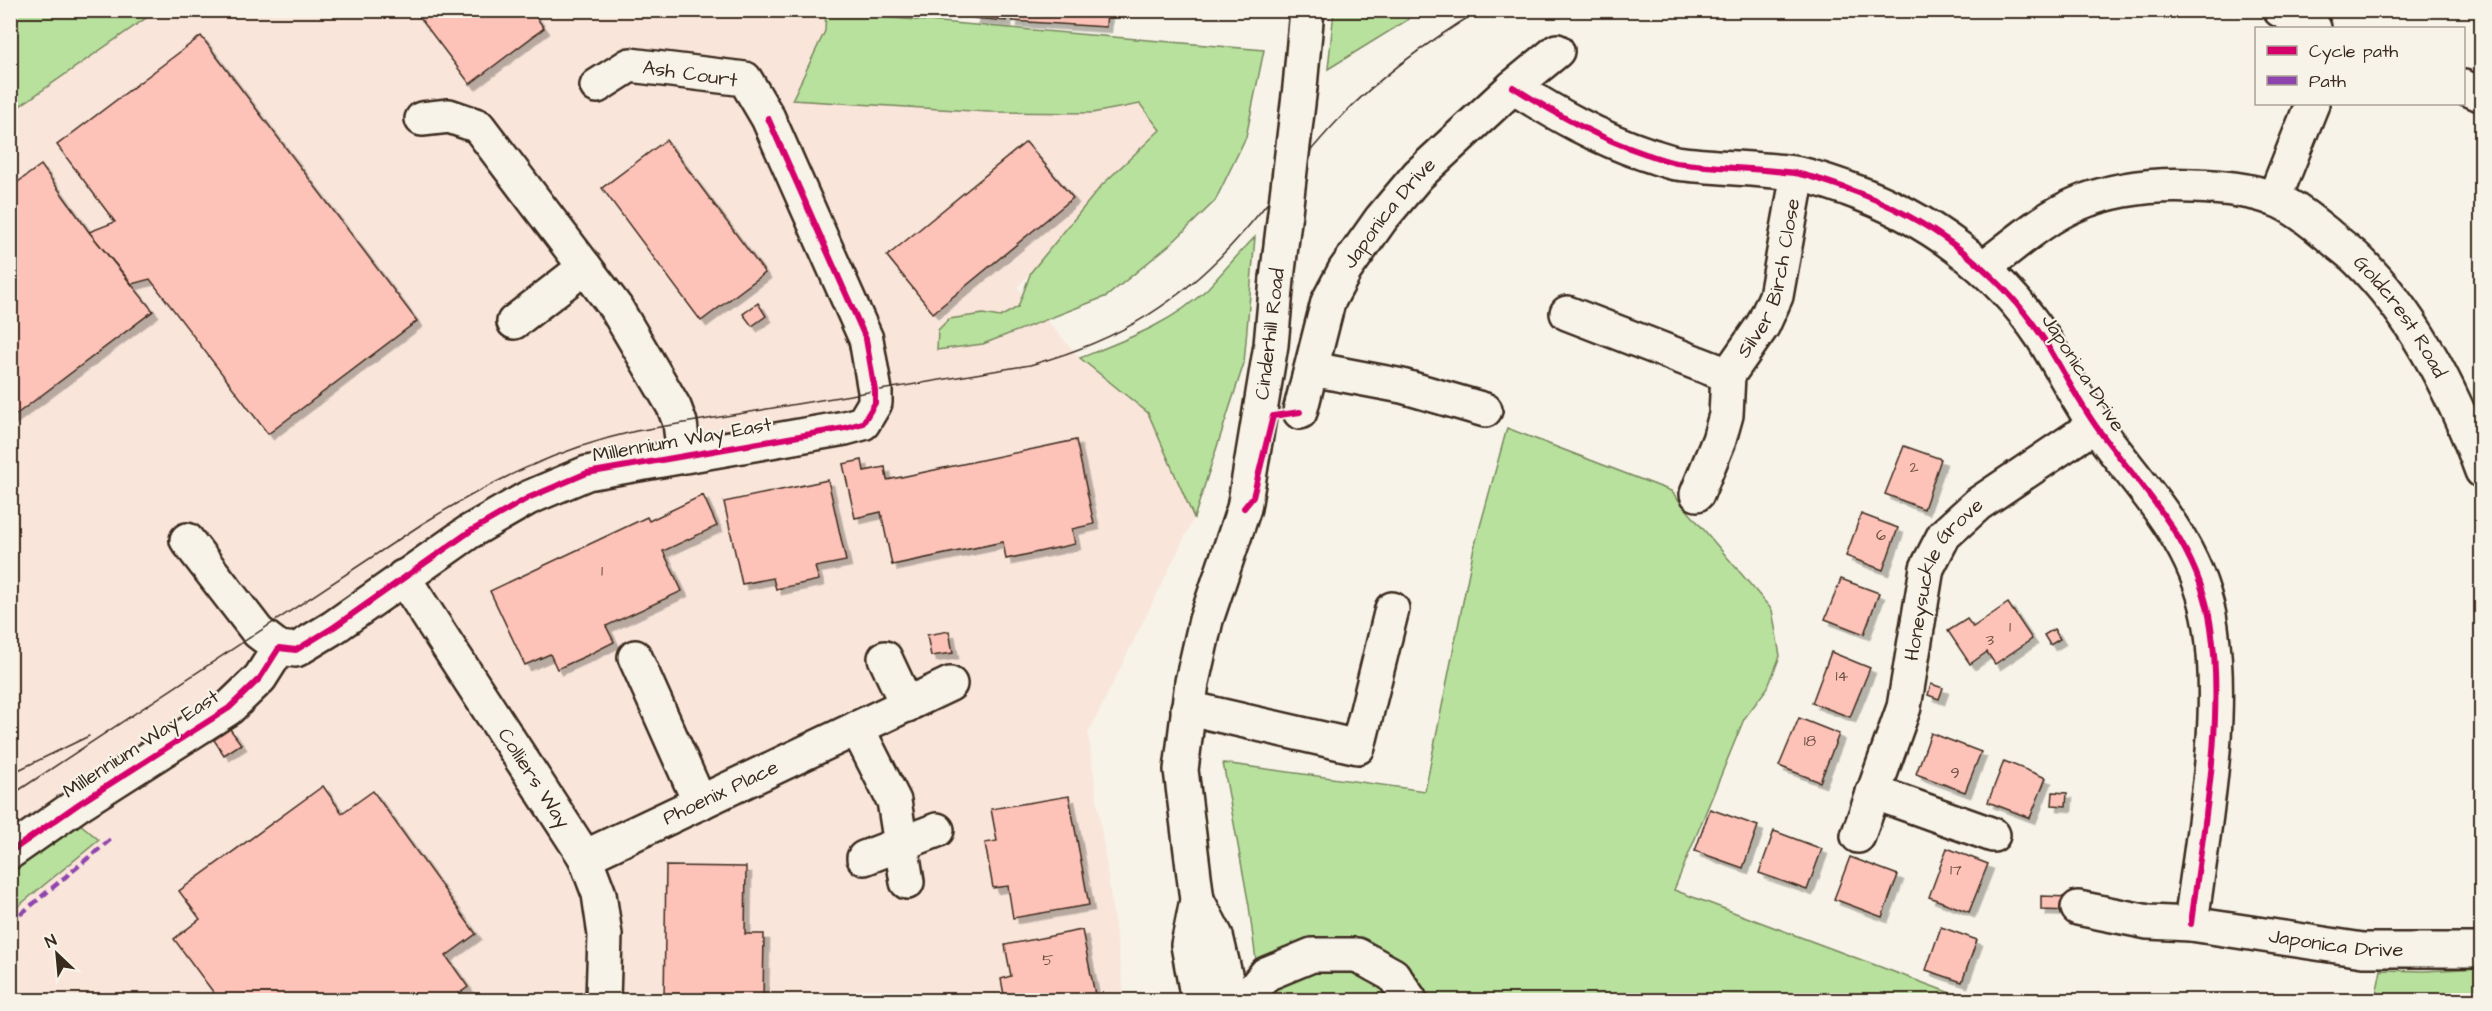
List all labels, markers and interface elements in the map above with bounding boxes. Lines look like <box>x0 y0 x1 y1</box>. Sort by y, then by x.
legend <box>2255 27 2465 105</box>
text: Cycle path <box>2309 39 2398 65</box>
street label: Ash Court <box>641 53 739 95</box>
text: Path <box>2309 69 2346 94</box>
street label: Japonica Drive <box>1336 151 1442 274</box>
street label: Silver Birch Close <box>1730 196 1807 363</box>
street label: Goldcrest Road <box>2347 249 2453 383</box>
street label: Cinderhill Road <box>1248 267 1292 401</box>
street label: Japonica Drive <box>2034 309 2132 437</box>
street label: Millennium Way East <box>590 410 774 471</box>
house number: 2 <box>1909 456 1919 478</box>
street label: Honeysuckle Grove <box>1898 492 1990 663</box>
house number: 6 <box>1876 524 1886 546</box>
house number: 1 <box>601 560 603 582</box>
house number: 1 <box>2009 616 2011 638</box>
house number: 3 <box>1986 629 1994 651</box>
house number: 14 <box>1836 665 1849 687</box>
street label: Millennium Way East <box>57 683 225 806</box>
street label: Colliers Way <box>491 723 577 834</box>
house number: 18 <box>1804 730 1816 752</box>
street label: Phoenix Place <box>658 753 783 832</box>
house number: 9 <box>1950 762 1960 784</box>
house number: 17 <box>1950 859 1962 881</box>
street label: Japonica Drive <box>2267 922 2403 965</box>
north arrow <box>27 924 87 984</box>
text: N <box>42 929 60 954</box>
house number: 5 <box>1042 949 1054 971</box>

